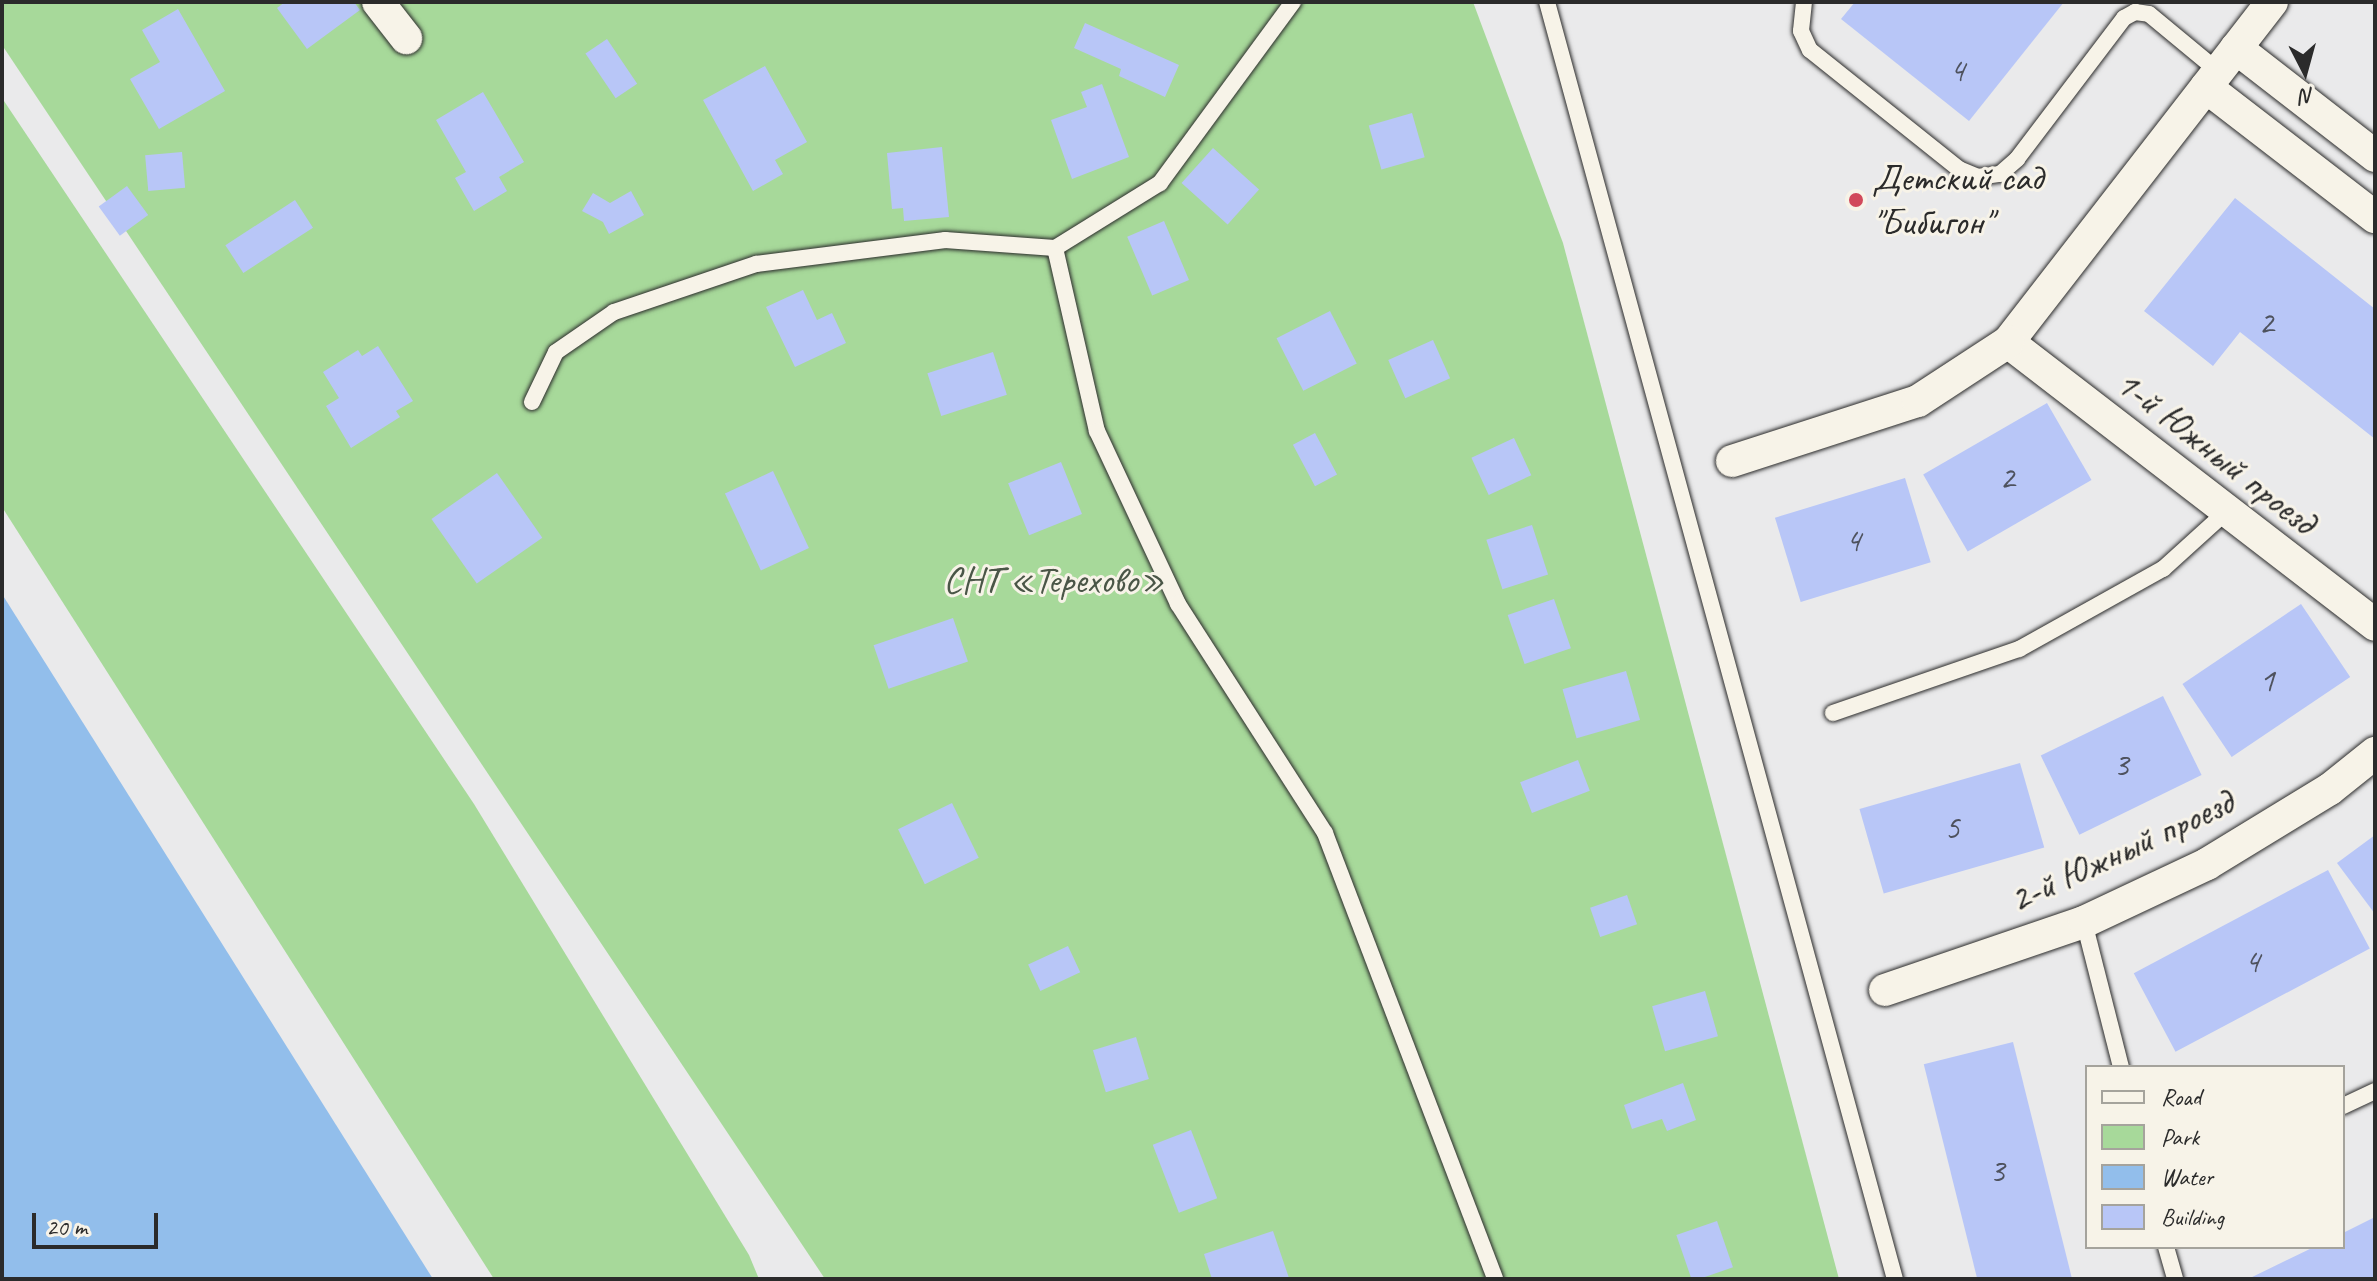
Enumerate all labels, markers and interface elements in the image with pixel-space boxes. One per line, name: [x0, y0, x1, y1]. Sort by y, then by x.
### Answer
north arrow: [2265, 32, 2345, 112]
house number: 4: [1949, 50, 1965, 90]
text: N: [2299, 81, 2316, 111]
place label: Детский сад "Бибигон": [1872, 155, 2042, 244]
marker: Детский сад "Бибигон": [1847, 191, 1865, 209]
house number: 2: [2258, 302, 2274, 342]
street label: 1-й Южный проезд: [2107, 360, 2325, 544]
house number: 2: [1999, 457, 2015, 497]
house number: 4: [1845, 520, 1861, 560]
park label: СНТ «Терехово»: [943, 557, 1165, 603]
house number: 1: [2259, 660, 2275, 700]
house number: 3: [2113, 745, 2129, 785]
street label: 2-й Южный проезд: [2002, 779, 2240, 923]
house number: 5: [1944, 808, 1960, 848]
house number: 4: [2244, 941, 2260, 981]
legend: [2085, 1065, 2345, 1249]
text: Road: [2161, 1082, 2201, 1112]
text: Park: [2161, 1122, 2199, 1152]
house number: 3: [1989, 1151, 2005, 1191]
text: Water: [2161, 1162, 2213, 1192]
scale bar: [36, 1197, 162, 1247]
text: Building: [2161, 1202, 2224, 1232]
text: 20 m: [46, 1212, 87, 1242]

